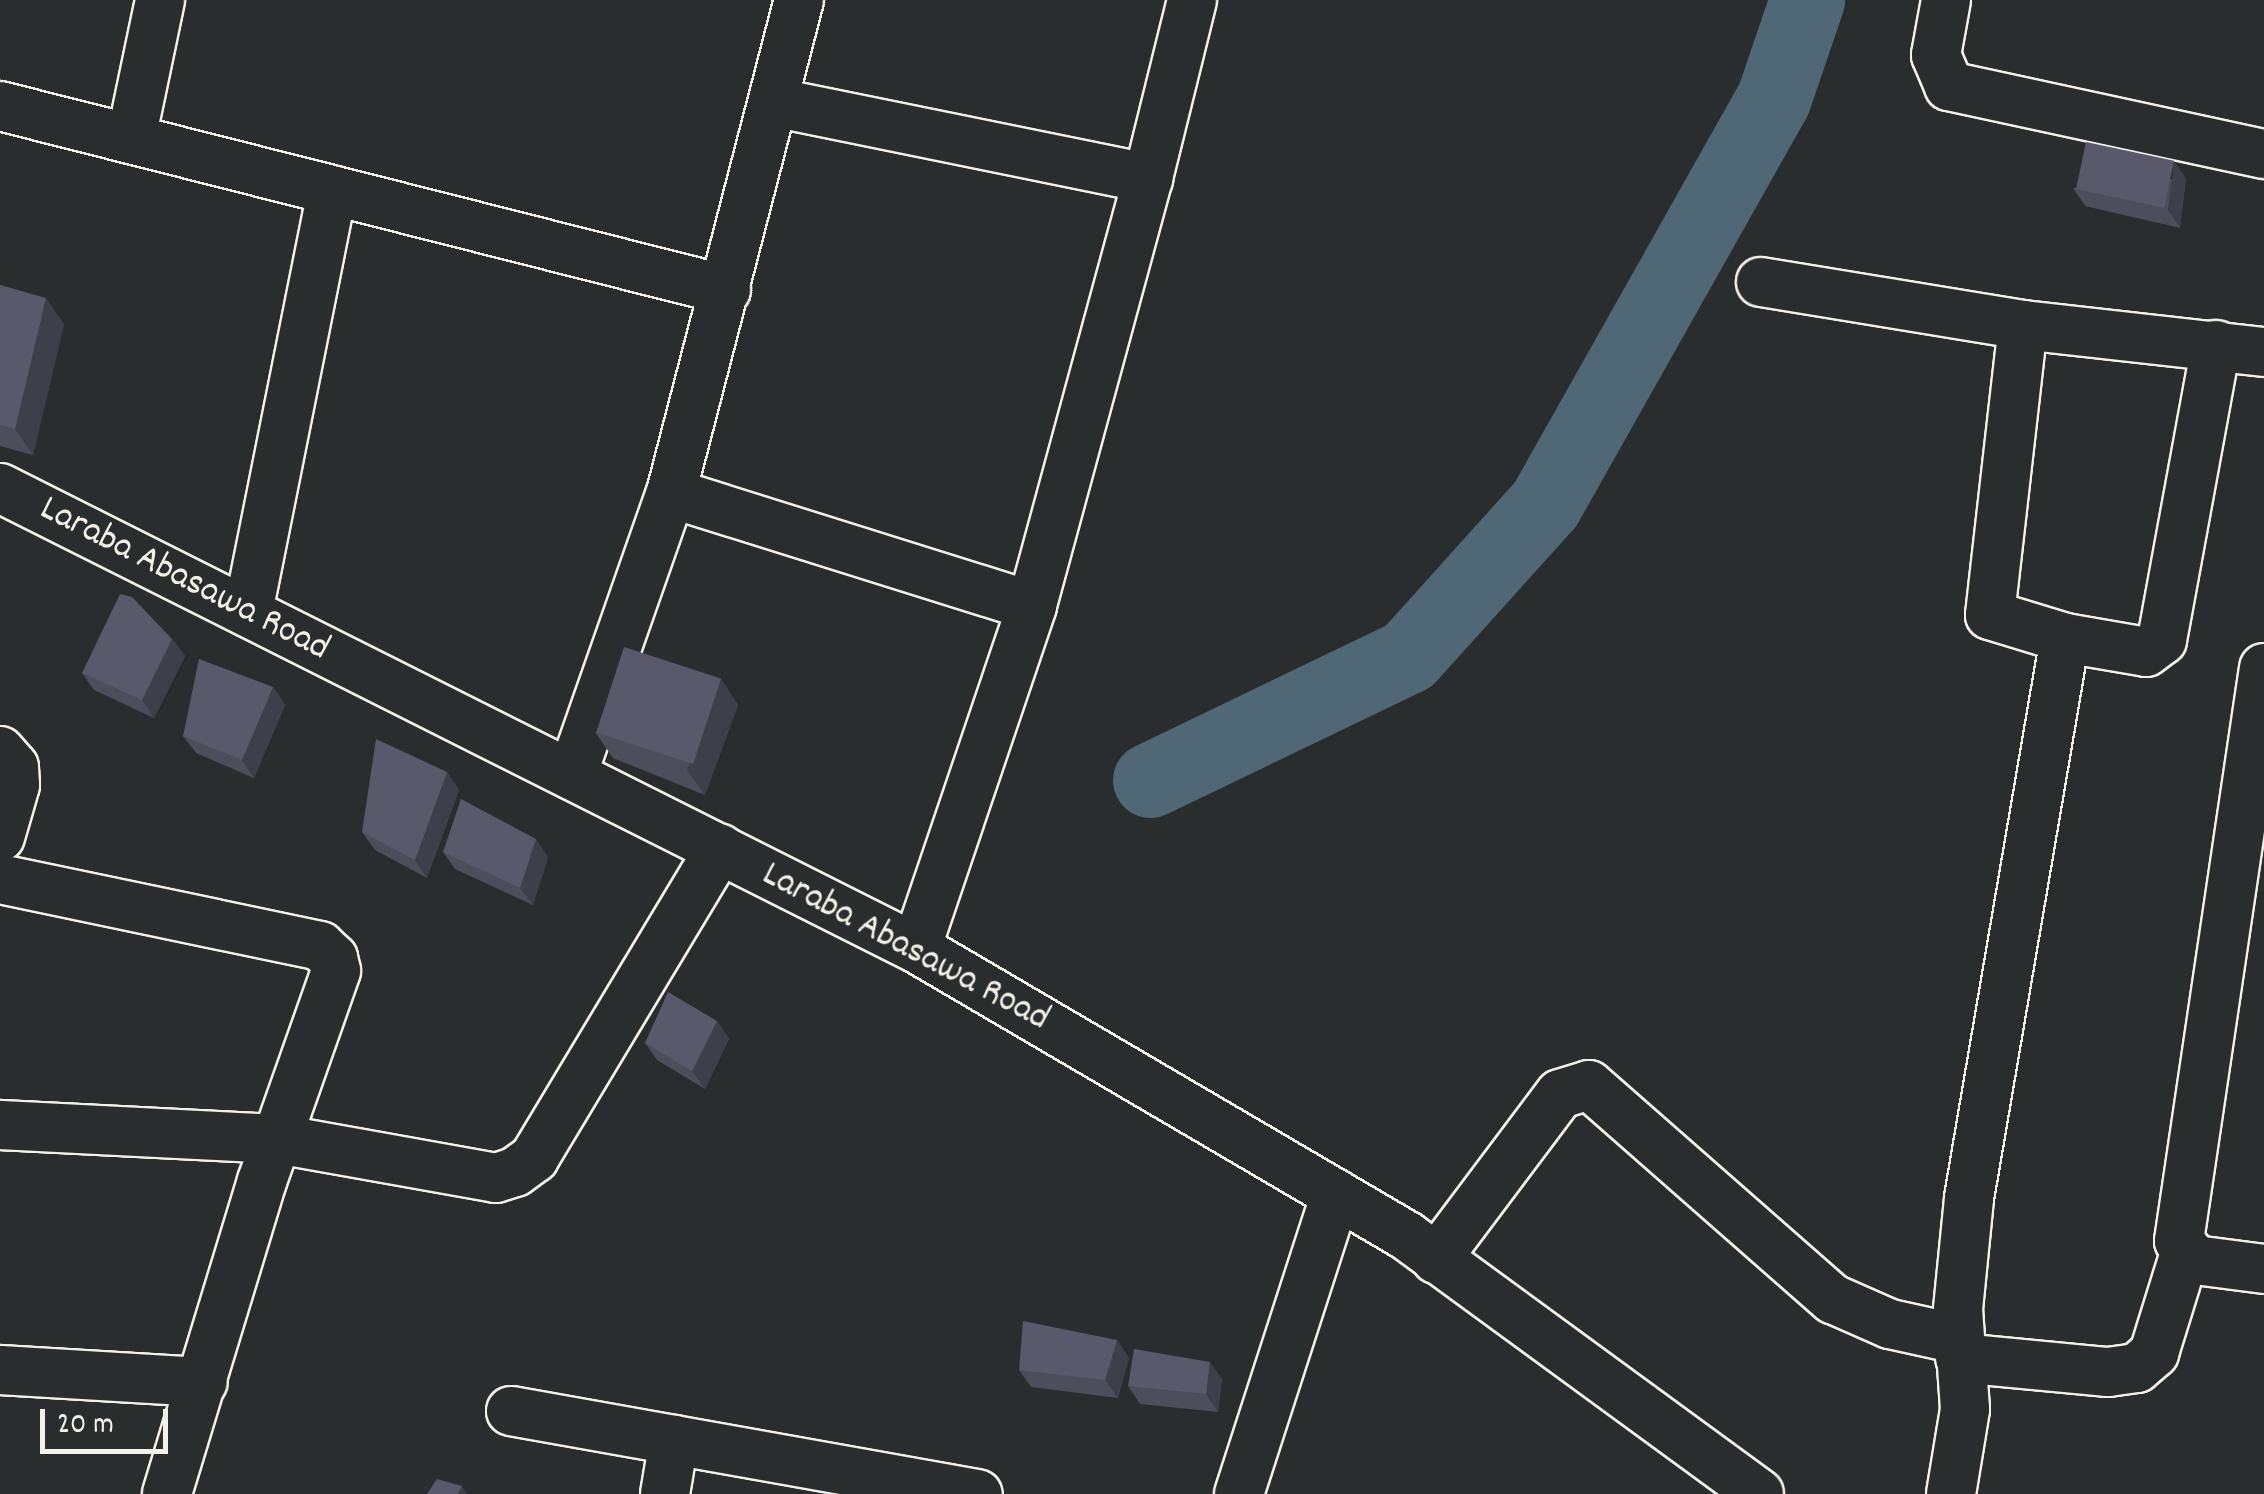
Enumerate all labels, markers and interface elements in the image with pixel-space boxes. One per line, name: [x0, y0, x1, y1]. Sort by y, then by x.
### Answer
street label: Laraba Abasawa Road: [31, 487, 337, 673]
street label: Laraba Abasawa Road: [753, 853, 1057, 1043]
scale bar: [45, 1389, 172, 1451]
text: 20 m: [57, 1405, 114, 1448]

